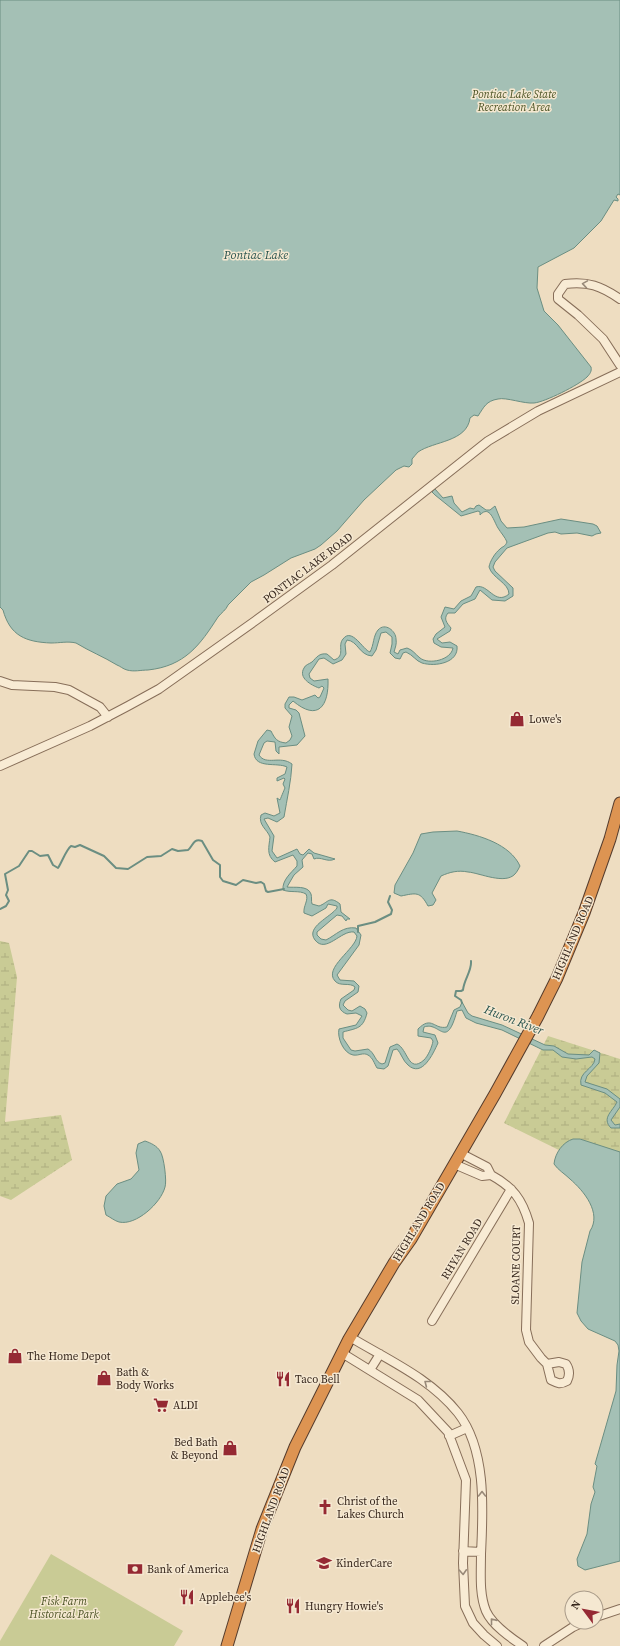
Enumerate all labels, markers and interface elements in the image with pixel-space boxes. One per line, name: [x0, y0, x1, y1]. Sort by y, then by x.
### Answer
park label: Pontiac Lake State Recreation Area: [471, 87, 557, 115]
water label: Pontiac Lake: [223, 247, 288, 263]
one-way arrow: [582, 280, 588, 288]
street label: PONTIAC LAKE ROAD: [260, 529, 356, 607]
shop icon: Lowe's: [508, 710, 526, 728]
place label: Lowe's: [529, 712, 562, 727]
street label: HIGHLAND ROAD: [549, 894, 598, 982]
water label: Huron River: [481, 1001, 547, 1039]
street label: HIGHLAND ROAD: [389, 1179, 449, 1264]
street label: RHYAN ROAD: [438, 1215, 486, 1282]
street label: SLOANE COURT: [508, 1225, 524, 1305]
shop icon: The Home Depot: [6, 1347, 24, 1365]
place label: The Home Depot: [27, 1349, 111, 1364]
place label: Bath & Body Works: [116, 1365, 174, 1393]
shop icon: Bath & Body Works: [95, 1369, 113, 1387]
restaurant icon: Taco Bell: [274, 1370, 292, 1388]
place label: Taco Bell: [295, 1372, 340, 1387]
one-way arrow: [424, 1380, 431, 1387]
supermarket icon: ALDI: [152, 1396, 170, 1414]
place label: ALDI: [173, 1398, 198, 1413]
place label: Bed Bath & Beyond: [171, 1435, 219, 1463]
shop icon: Bed Bath & Beyond: [221, 1439, 239, 1457]
street label: HIGHLAND ROAD: [249, 1465, 293, 1555]
one-way arrow: [478, 1491, 486, 1497]
place label: Christ of the Lakes Church: [337, 1494, 405, 1522]
church icon: Christ of the Lakes Church: [316, 1498, 334, 1516]
school or university icon: KinderCare: [315, 1554, 333, 1572]
place label: KinderCare: [336, 1556, 393, 1571]
bank icon: Bank of America: [126, 1560, 144, 1578]
place label: Bank of America: [147, 1562, 229, 1577]
one-way arrow: [459, 1569, 468, 1575]
restaurant icon: Applebee's: [178, 1588, 196, 1606]
place label: Applebee's: [199, 1590, 251, 1605]
north arrow: [564, 1590, 604, 1630]
park label: Fisk Farm Historical Park: [28, 1594, 99, 1622]
restaurant icon: Hungry Howie's: [284, 1597, 302, 1615]
text: N: [567, 1598, 584, 1612]
place label: Hungry Howie's: [305, 1599, 383, 1614]
one-way arrow: [491, 1619, 498, 1626]

